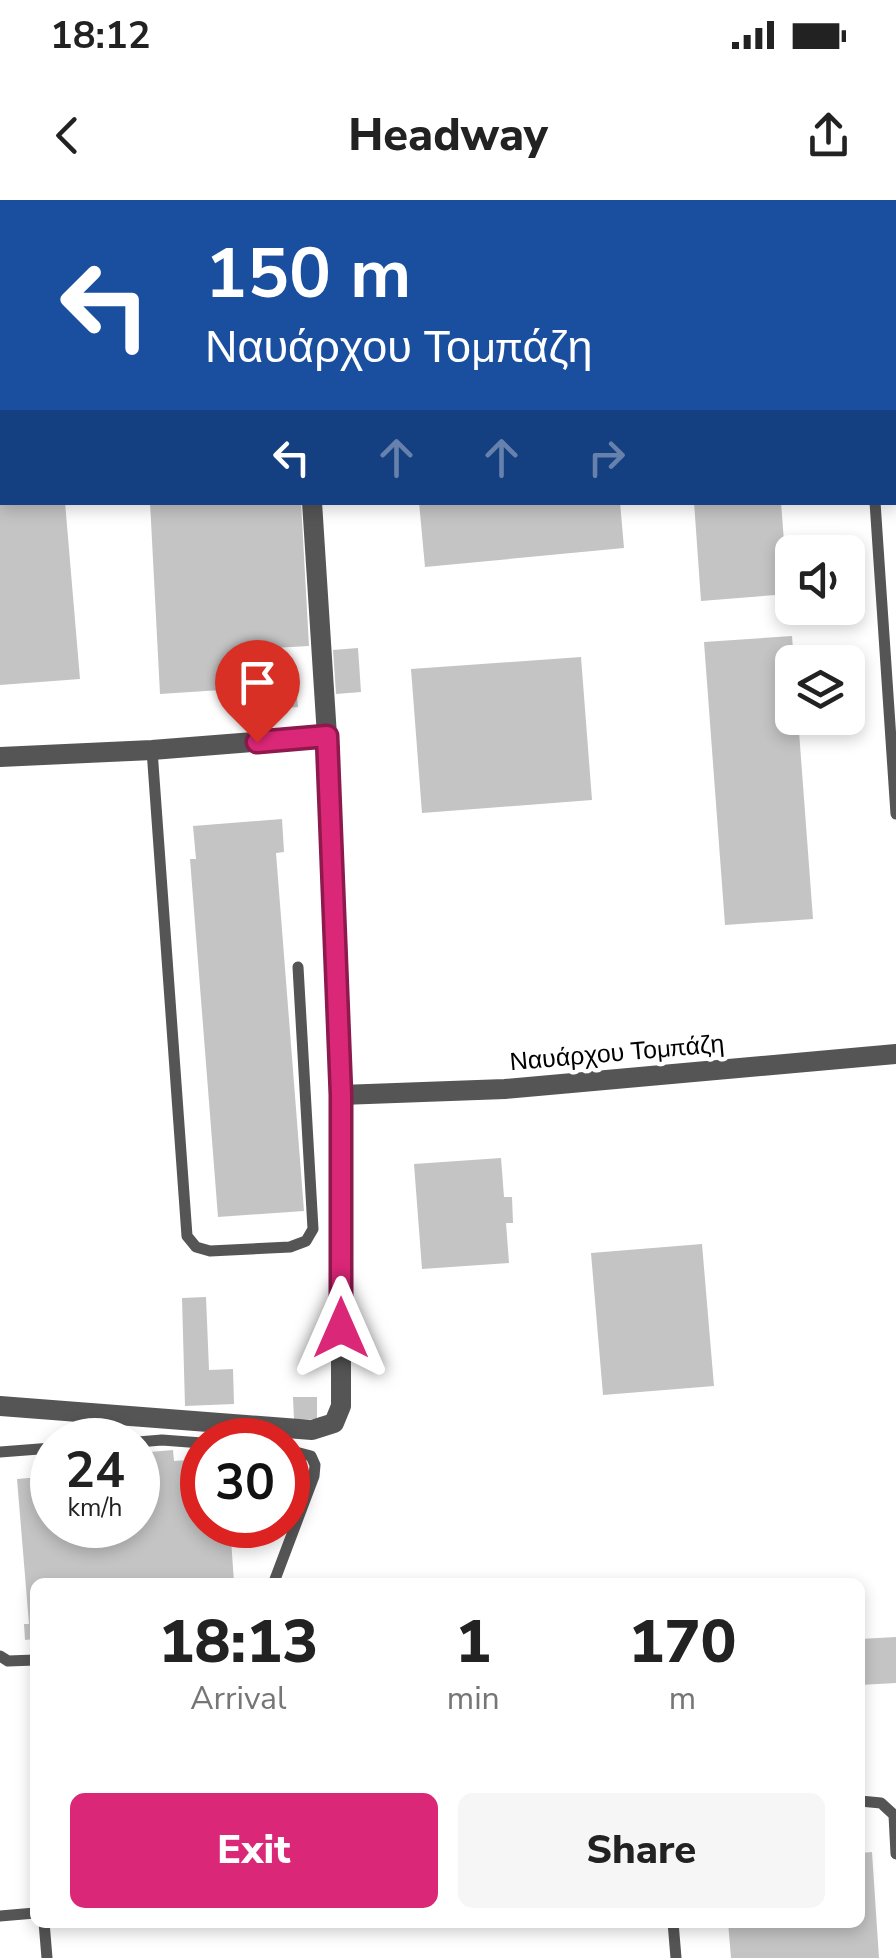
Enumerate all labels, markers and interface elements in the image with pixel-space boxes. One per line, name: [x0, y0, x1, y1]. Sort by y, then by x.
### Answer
text: 18:12: [50, 10, 151, 61]
text: Headway: [348, 105, 548, 166]
icon: back: [40, 108, 95, 163]
icon: share: [801, 108, 856, 163]
text: 150 m: [205, 226, 411, 322]
icon: left: [40, 240, 170, 370]
text: Ναυάρχου Τομπάζη: [205, 317, 593, 378]
icon: left: [264, 430, 319, 485]
icon: ahead: [369, 430, 424, 485]
icon: ahead: [474, 430, 529, 485]
icon: right: [579, 430, 634, 485]
map controls: [775, 535, 865, 735]
button: sound: [775, 535, 865, 625]
pin: [215, 640, 300, 743]
button: layers: [775, 645, 865, 735]
icon: arrive: [230, 655, 285, 710]
street label: Ναυάρχου Τομπάζη: [508, 1027, 726, 1079]
position arrow: [289, 1276, 393, 1380]
speed limit sign: 30: [180, 1418, 310, 1548]
text: 24: [65, 1436, 125, 1505]
text: km/h: [67, 1491, 123, 1525]
text: 18:13: [159, 1601, 318, 1683]
text: 1: [455, 1601, 491, 1683]
text: 170: [628, 1601, 736, 1683]
text: Arrival: [190, 1677, 287, 1720]
text: min: [447, 1677, 500, 1720]
text: m: [669, 1677, 696, 1720]
button: Exit: [70, 1793, 438, 1908]
button: Share: [458, 1793, 825, 1908]

